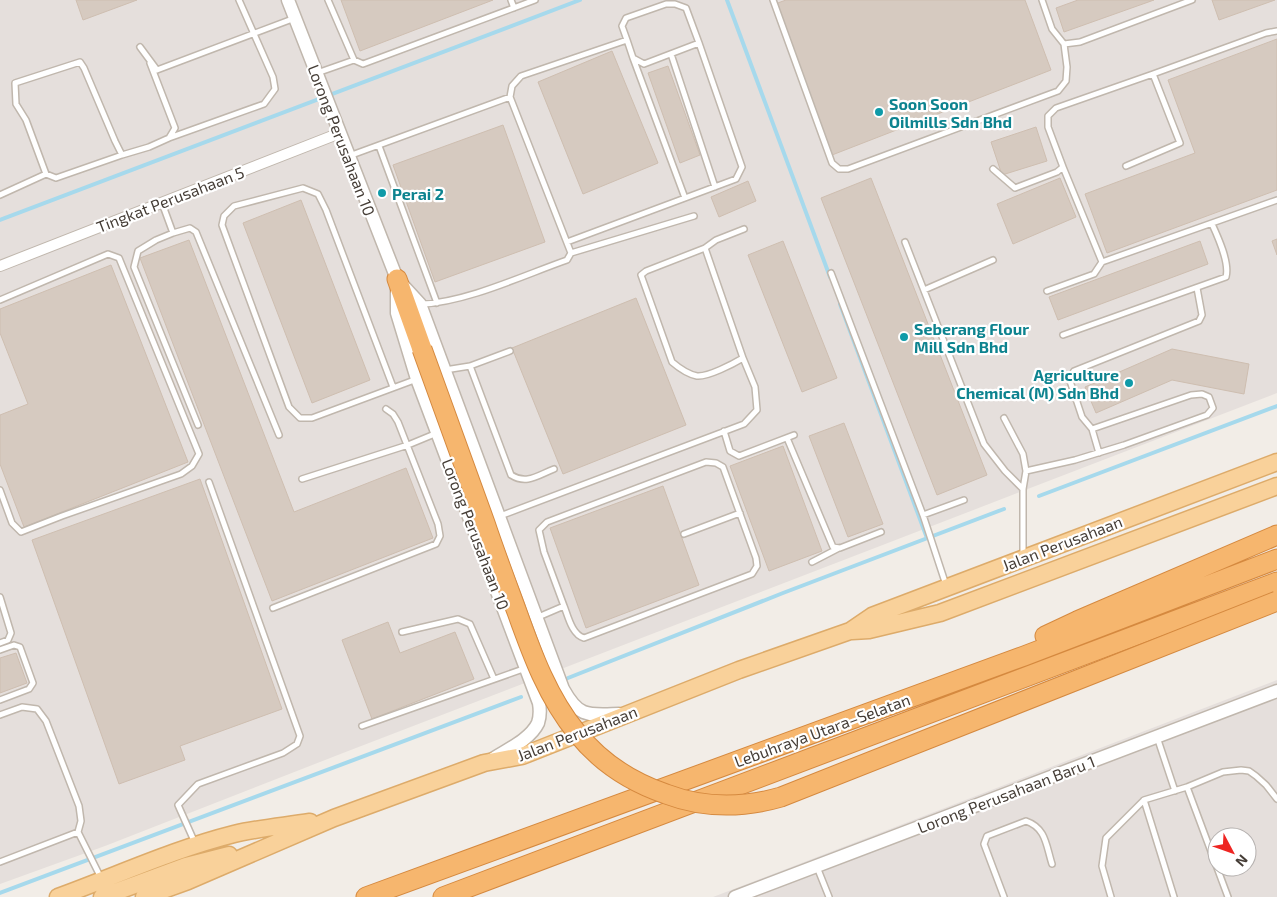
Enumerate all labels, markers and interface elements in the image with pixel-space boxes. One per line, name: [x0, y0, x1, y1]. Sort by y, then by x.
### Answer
street label: Lorong Perusahaan 10: [304, 62, 380, 218]
place label: Soon Soon Oilmills Sdn Bhd: [889, 94, 1012, 131]
marker: Soon Soon Oilmills Sdn Bhd: [873, 106, 885, 118]
street label: Tingkat Perusahaan 5: [93, 162, 247, 236]
place label: Perai 2: [392, 184, 444, 203]
marker: Perai 2: [376, 187, 388, 199]
place label: Seberang Flour Mill Sdn Bhd: [914, 319, 1029, 356]
marker: Seberang Flour Mill Sdn Bhd: [898, 331, 910, 343]
place label: Agriculture Chemical (M) Sdn Bhd: [956, 365, 1119, 402]
marker: Agriculture Chemical (M) Sdn Bhd: [1123, 377, 1135, 389]
street label: Lorong Perusahaan 10: [438, 456, 514, 612]
street label: Jalan Perusahaan: [999, 511, 1125, 575]
street label: Lebuhraya Utara–Selatan: [732, 689, 912, 771]
street label: Jalan Perusahaan: [514, 701, 640, 765]
street label: Lorong Perusahaan Baru 1: [915, 751, 1097, 837]
north arrow: [1207, 827, 1257, 877]
text: N: [1232, 851, 1252, 870]

